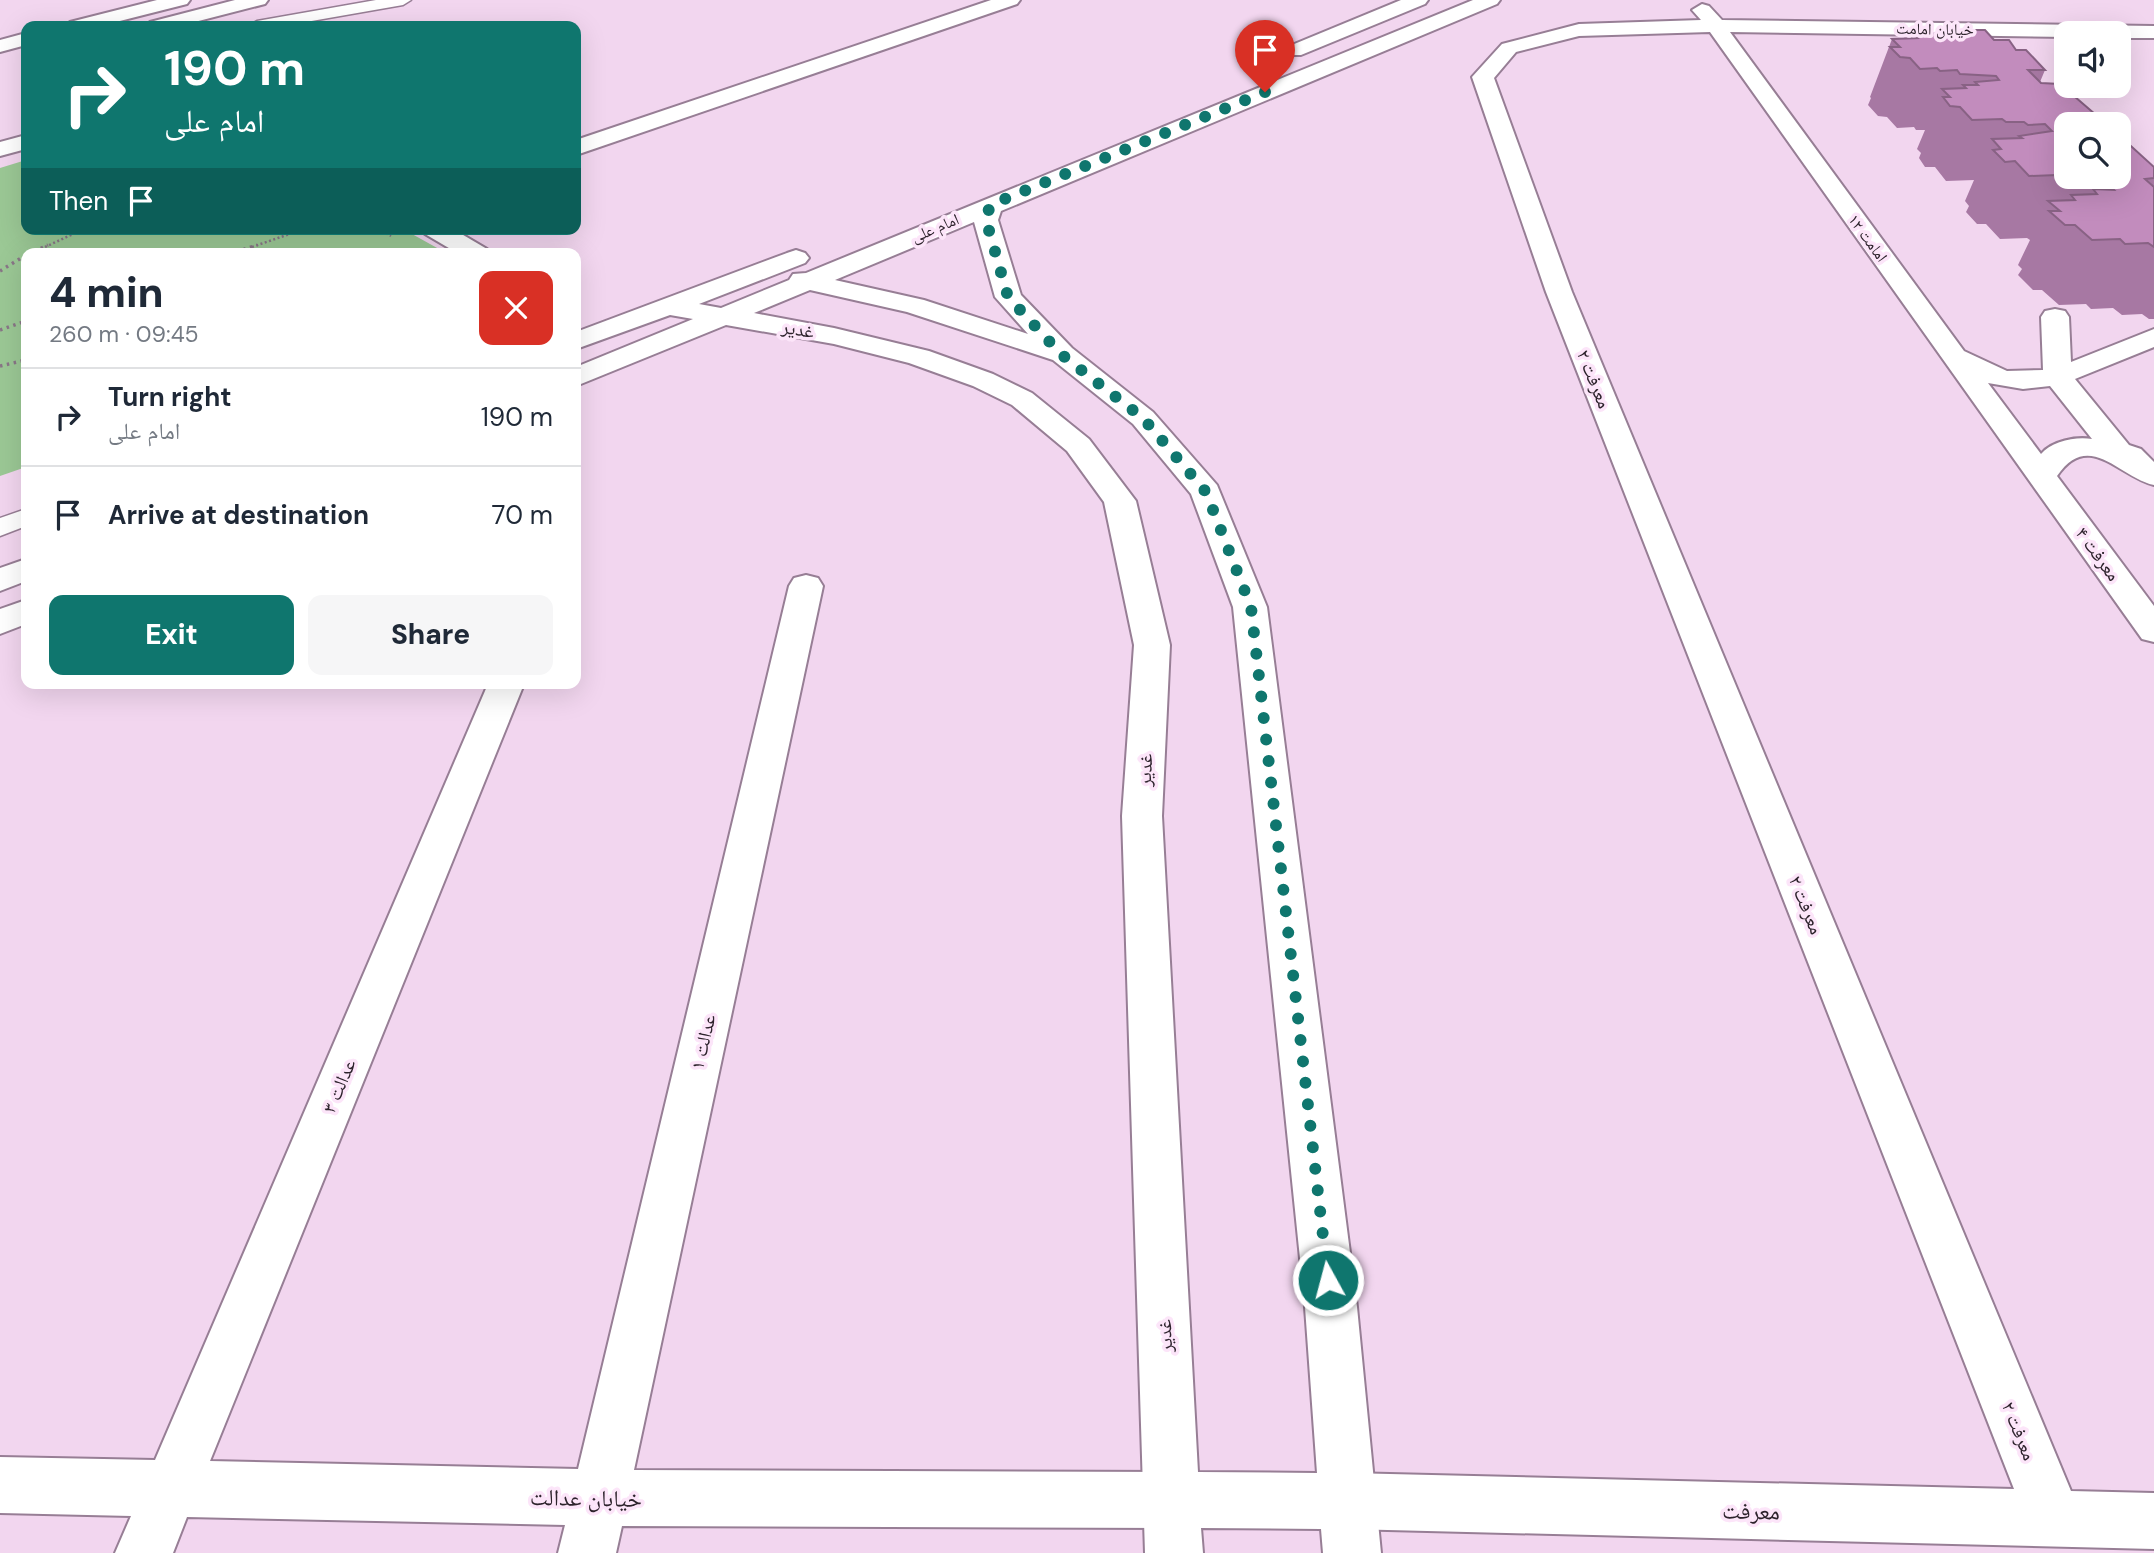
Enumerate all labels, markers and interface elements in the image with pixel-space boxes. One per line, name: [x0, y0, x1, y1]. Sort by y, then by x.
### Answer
street label: خیابان امامت: [1896, 18, 1974, 40]
pin: [1235, 20, 1295, 92]
map controls: [2054, 21, 2131, 189]
button: sound: [2054, 21, 2131, 98]
icon: arrive: [1246, 31, 1284, 69]
text: 190 m: [164, 36, 305, 100]
icon: right: [49, 49, 140, 140]
text: امام علی: [164, 100, 264, 142]
button: search: [2054, 112, 2131, 189]
icon: arrive: [122, 182, 160, 220]
text: Then: [49, 184, 108, 218]
street label: امام علی: [908, 209, 962, 247]
street label: امامت ۱۲: [1844, 210, 1892, 266]
text: 4 min: [49, 265, 164, 320]
button: close: [479, 271, 553, 345]
street label: غدیر: [779, 314, 817, 344]
text: 260 m · 09:45: [49, 319, 199, 349]
street label: معرفت ۲: [1571, 346, 1617, 412]
text: Turn right: [108, 380, 232, 414]
icon: right: [49, 398, 87, 436]
text: 190 m: [481, 400, 553, 434]
text: امام علی: [108, 416, 180, 446]
icon: arrive: [49, 496, 87, 534]
text: Arrive at destination: [108, 498, 369, 532]
text: 70 m: [492, 498, 553, 532]
street label: معرفت ۴: [2070, 522, 2126, 586]
button: Exit: [49, 595, 294, 675]
button: Share: [308, 595, 553, 675]
street label: غدیر: [1132, 753, 1158, 788]
street label: معرفت ۲: [1783, 872, 1829, 938]
street label: عدالت ۱: [684, 1011, 722, 1072]
street label: عدالت ۳: [317, 1055, 362, 1117]
position arrow: [1291, 1243, 1365, 1317]
street label: غدیر: [1152, 1319, 1178, 1354]
street label: معرفت ۲: [1996, 1398, 2042, 1464]
street label: خیابان عدالت: [530, 1482, 642, 1514]
street label: معرفت: [1722, 1495, 1780, 1527]

